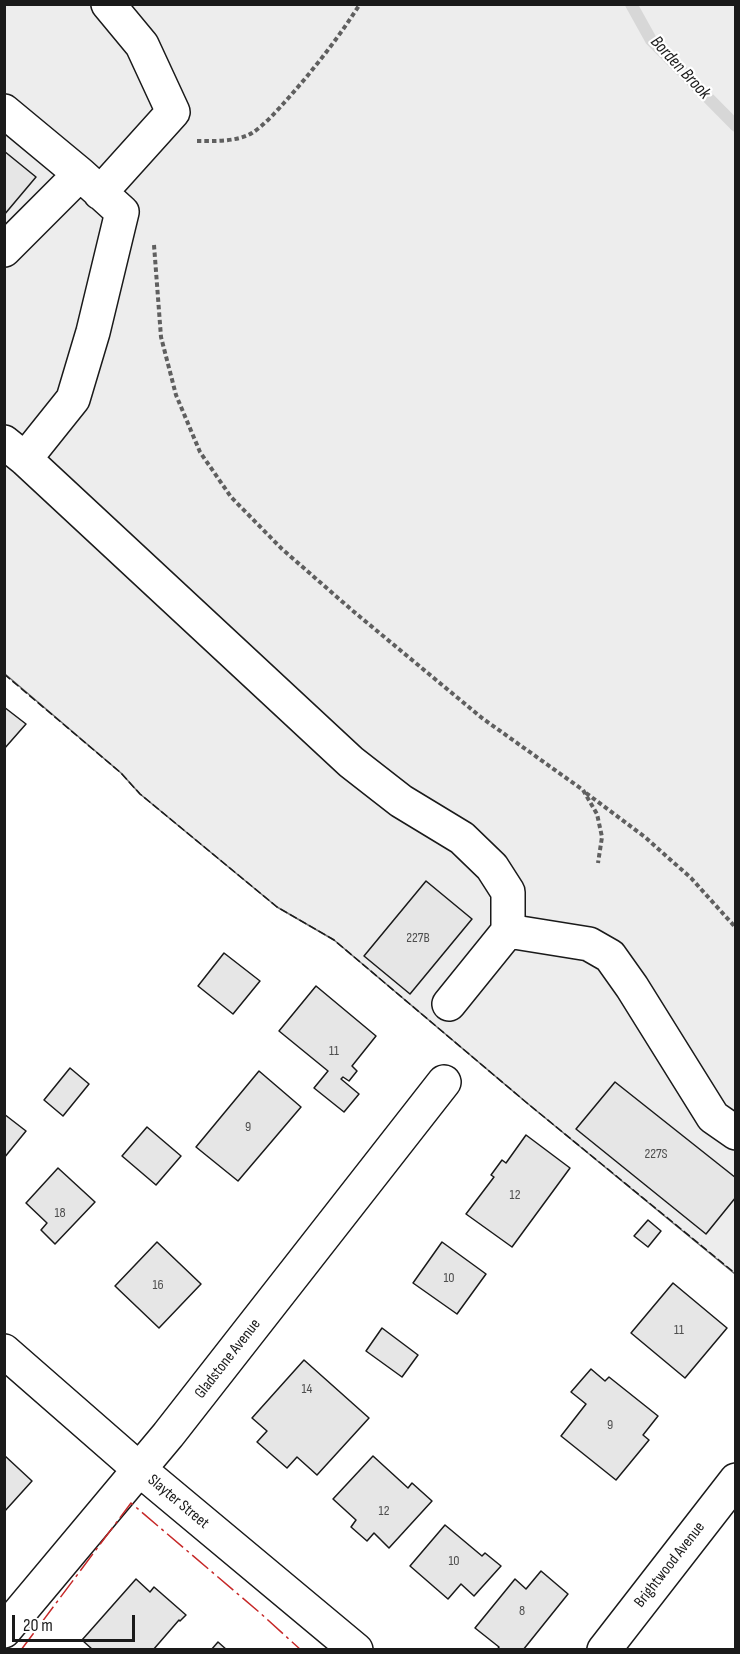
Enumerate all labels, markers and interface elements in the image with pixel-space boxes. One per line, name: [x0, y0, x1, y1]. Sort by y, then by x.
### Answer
water label: Borden Brook: [645, 32, 715, 104]
house number: 227B: [406, 930, 430, 946]
house number: 11: [329, 1043, 339, 1059]
house number: 9: [245, 1119, 251, 1135]
house number: 227S: [644, 1146, 668, 1162]
house number: 12: [510, 1187, 520, 1203]
house number: 18: [54, 1205, 66, 1221]
house number: 10: [443, 1270, 455, 1286]
house number: 16: [152, 1277, 164, 1293]
street label: Gladstone Avenue: [191, 1315, 265, 1403]
house number: 11: [674, 1322, 684, 1338]
house number: 14: [302, 1381, 312, 1397]
house number: 9: [607, 1417, 613, 1433]
street label: Slayter Street: [143, 1471, 213, 1533]
house number: 12: [379, 1503, 389, 1519]
street label: Brightwood Avenue: [631, 1518, 709, 1612]
house number: 10: [448, 1553, 460, 1569]
scale bar: [15, 1603, 138, 1641]
house number: 8: [519, 1603, 525, 1619]
text: 20 m: [23, 1615, 53, 1636]

